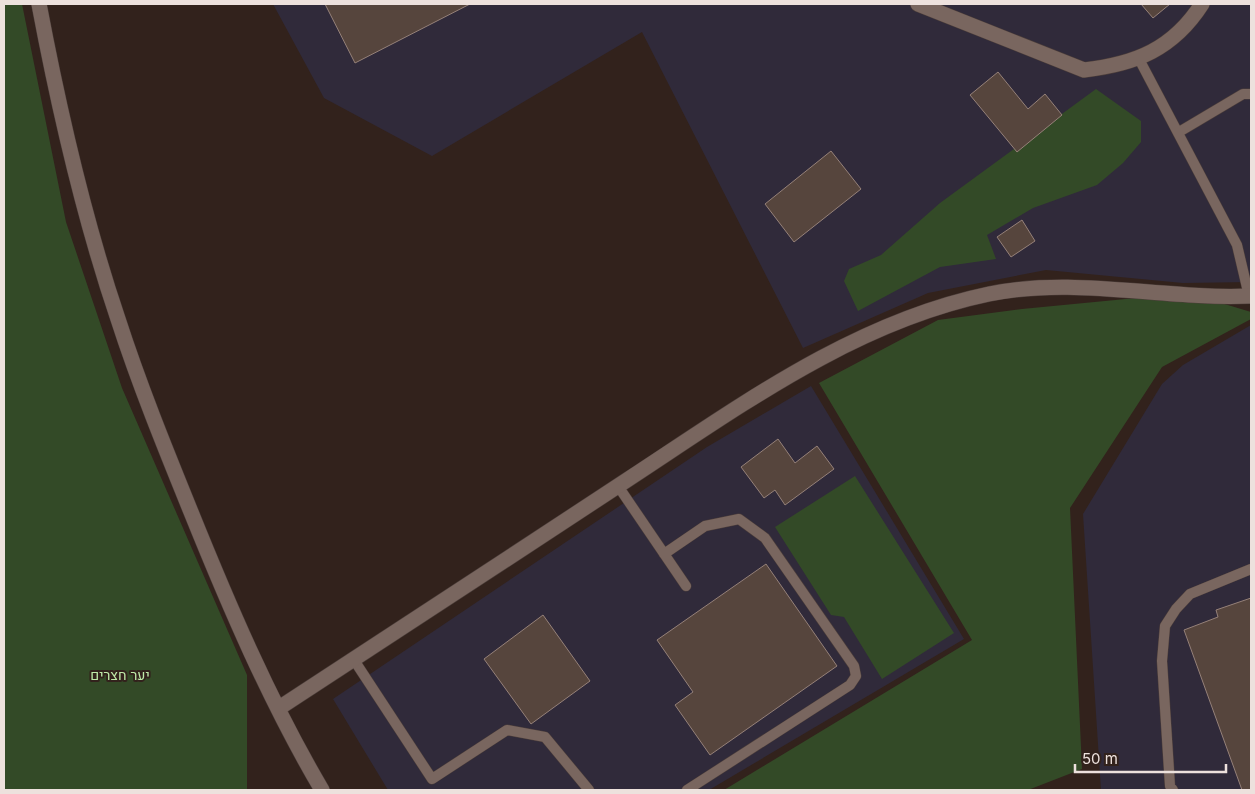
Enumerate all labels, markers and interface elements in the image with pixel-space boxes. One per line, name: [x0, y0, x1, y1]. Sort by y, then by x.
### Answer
park label: יער חצרים: [90, 666, 150, 683]
scale bar: [1075, 742, 1226, 774]
text: 50 m: [1082, 749, 1118, 768]

